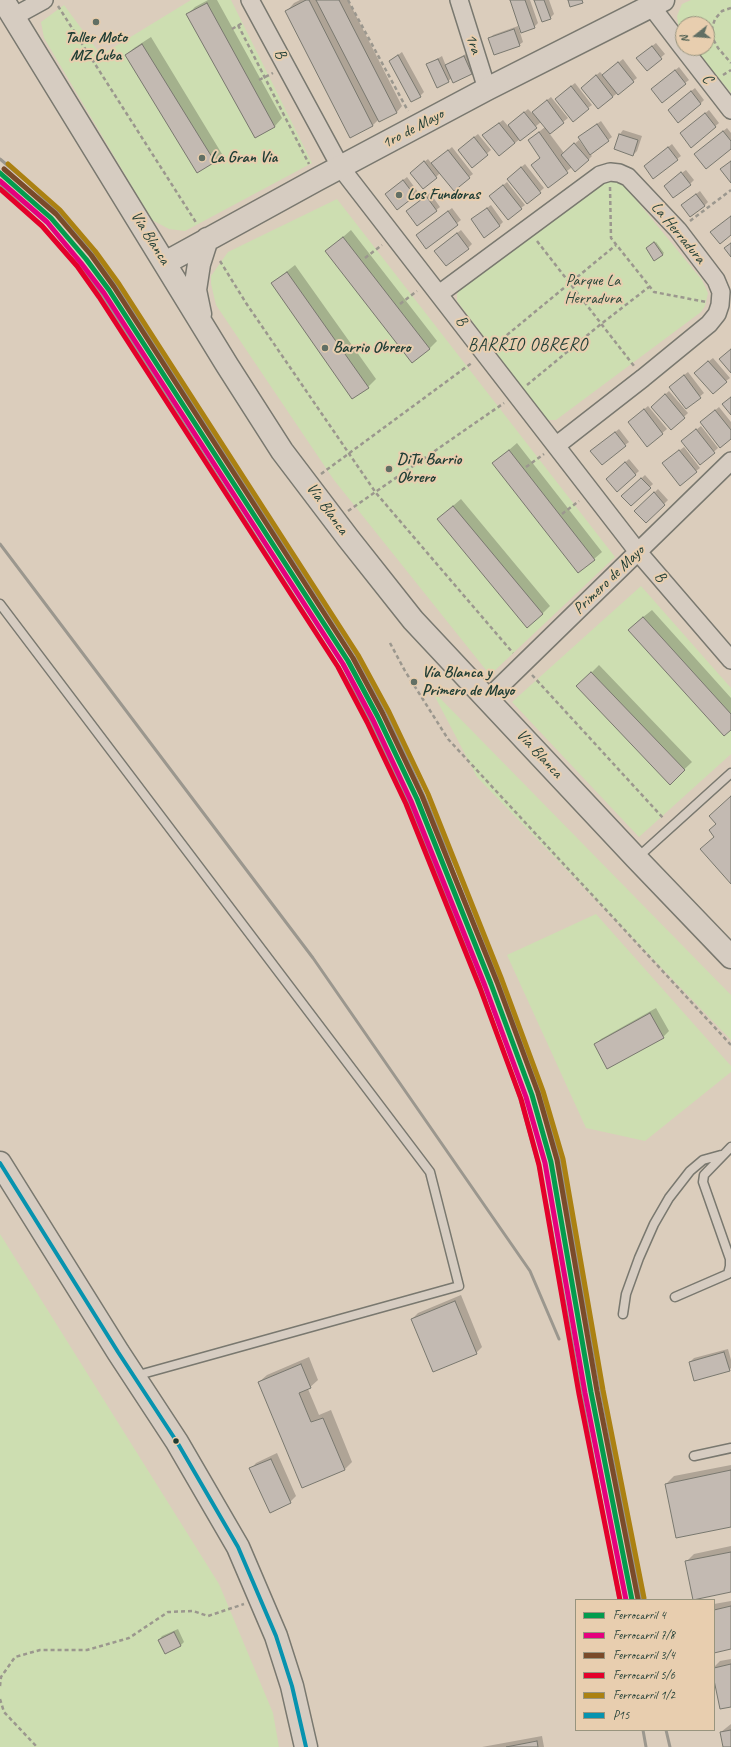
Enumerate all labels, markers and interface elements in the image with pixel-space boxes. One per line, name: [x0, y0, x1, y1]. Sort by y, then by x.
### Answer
north arrow: [675, 16, 715, 56]
marker: Taller Moto MZ Cuba: [91, 17, 101, 27]
place label: Taller Moto MZ Cuba: [65, 28, 127, 66]
street label: 1ra: [461, 32, 485, 56]
text: N: [677, 34, 692, 45]
street label: B: [270, 46, 290, 62]
street label: C: [697, 70, 717, 88]
street label: 1ro de Mayo: [379, 105, 447, 153]
place label: La Gran Via: [210, 148, 277, 168]
marker: La Gran Via: [197, 153, 207, 163]
place label: Los Fundoras: [407, 185, 480, 205]
marker: Los Fundoras: [394, 190, 404, 200]
street label: La Herradura: [647, 198, 709, 268]
street label: Vía Blanca: [126, 208, 174, 268]
park label: Parque La Herradura: [564, 271, 622, 309]
street label: B: [451, 312, 471, 330]
district label: BARRIO OBRERO: [469, 336, 587, 356]
place label: Barrio Obrero: [333, 338, 411, 358]
marker: Barrio Obrero: [320, 343, 330, 353]
place label: DiTu Barrio Obrero: [397, 450, 461, 488]
marker: DiTu Barrio Obrero: [384, 464, 394, 474]
street label: Vía Blanca: [302, 479, 352, 539]
street label: Primero de Mayo: [570, 541, 648, 619]
street label: B: [650, 568, 670, 586]
place label: Vía Blanca y Primero de Mayo: [422, 663, 514, 701]
marker: Vía Blanca y Primero de Mayo: [409, 677, 419, 687]
street label: Vía Blanca: [512, 726, 566, 782]
unlabelled marker: [171, 1436, 181, 1446]
legend: [575, 1599, 715, 1731]
text: Ferrocarril 4: [613, 1607, 666, 1623]
text: Ferrocarril 7/8: [613, 1627, 675, 1643]
text: Ferrocarril 3/4: [613, 1647, 675, 1663]
text: Ferrocarril 5/6: [613, 1667, 675, 1683]
text: Ferrocarril 1/2: [613, 1687, 675, 1703]
text: P15: [613, 1707, 629, 1723]

